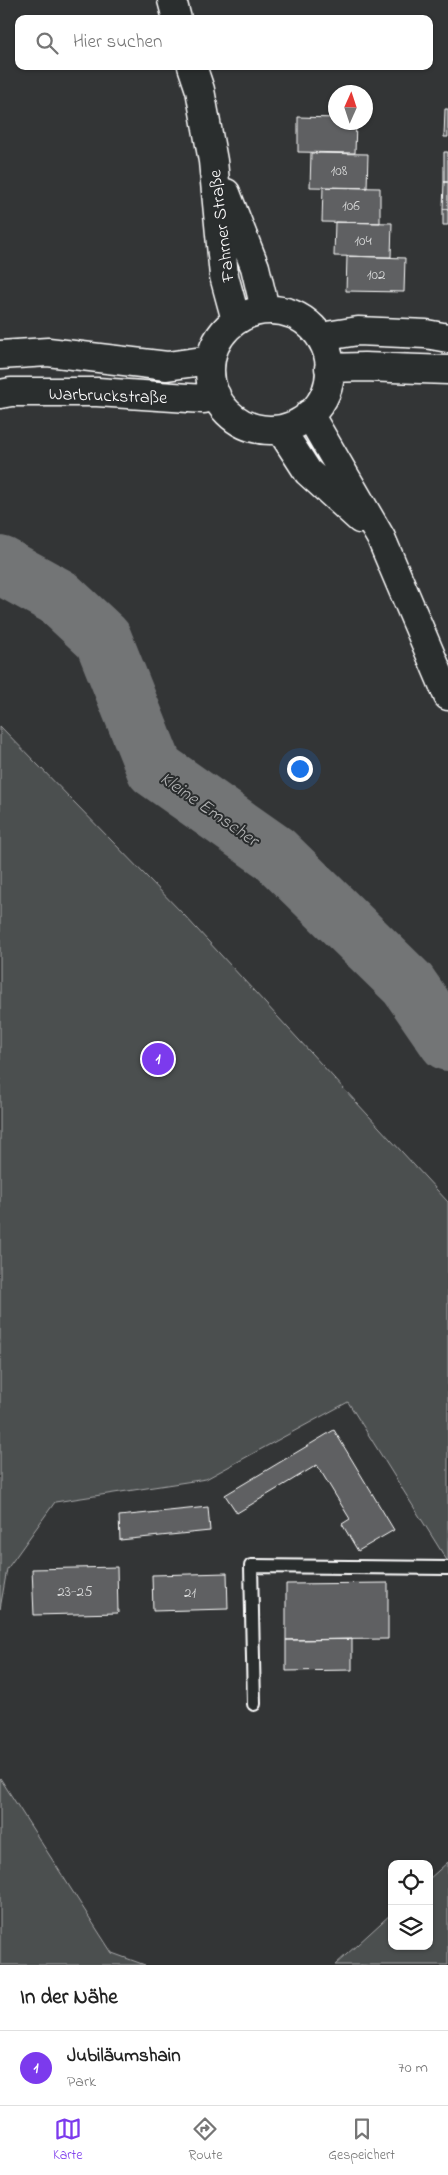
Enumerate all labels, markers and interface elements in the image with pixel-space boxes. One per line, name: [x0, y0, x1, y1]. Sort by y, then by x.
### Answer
search box: [15, 15, 433, 70]
icon: search: [33, 29, 61, 57]
text: Hier suchen: [73, 29, 162, 56]
north arrow: [328, 85, 373, 130]
house number: 108: [331, 160, 348, 182]
street label: Fahrner Straße: [203, 167, 243, 284]
house number: 106: [342, 195, 360, 217]
house number: 104: [354, 230, 372, 252]
house number: 102: [367, 264, 386, 286]
street label: Warbruckstraße: [48, 382, 168, 412]
your location: [287, 756, 313, 782]
water label: Kleine Emscher: [154, 766, 265, 855]
pin: 1: [142, 1040, 174, 1078]
house number: 23-25: [57, 1581, 93, 1603]
house number: 21: [184, 1582, 196, 1604]
map controls: [388, 1860, 433, 1950]
button: locate: [388, 1860, 433, 1905]
button: layers: [388, 1905, 433, 1950]
text: In der Nähe: [20, 1983, 118, 2013]
text: Jubiläumshain: [67, 2043, 181, 2070]
text: 1: [33, 2056, 39, 2080]
text: 70 m: [398, 2056, 428, 2080]
text: Park: [67, 2070, 96, 2094]
tab: Karte: [53, 2115, 83, 2166]
tab: Route: [188, 2115, 222, 2166]
tab: Gespeichert: [328, 2115, 395, 2166]

